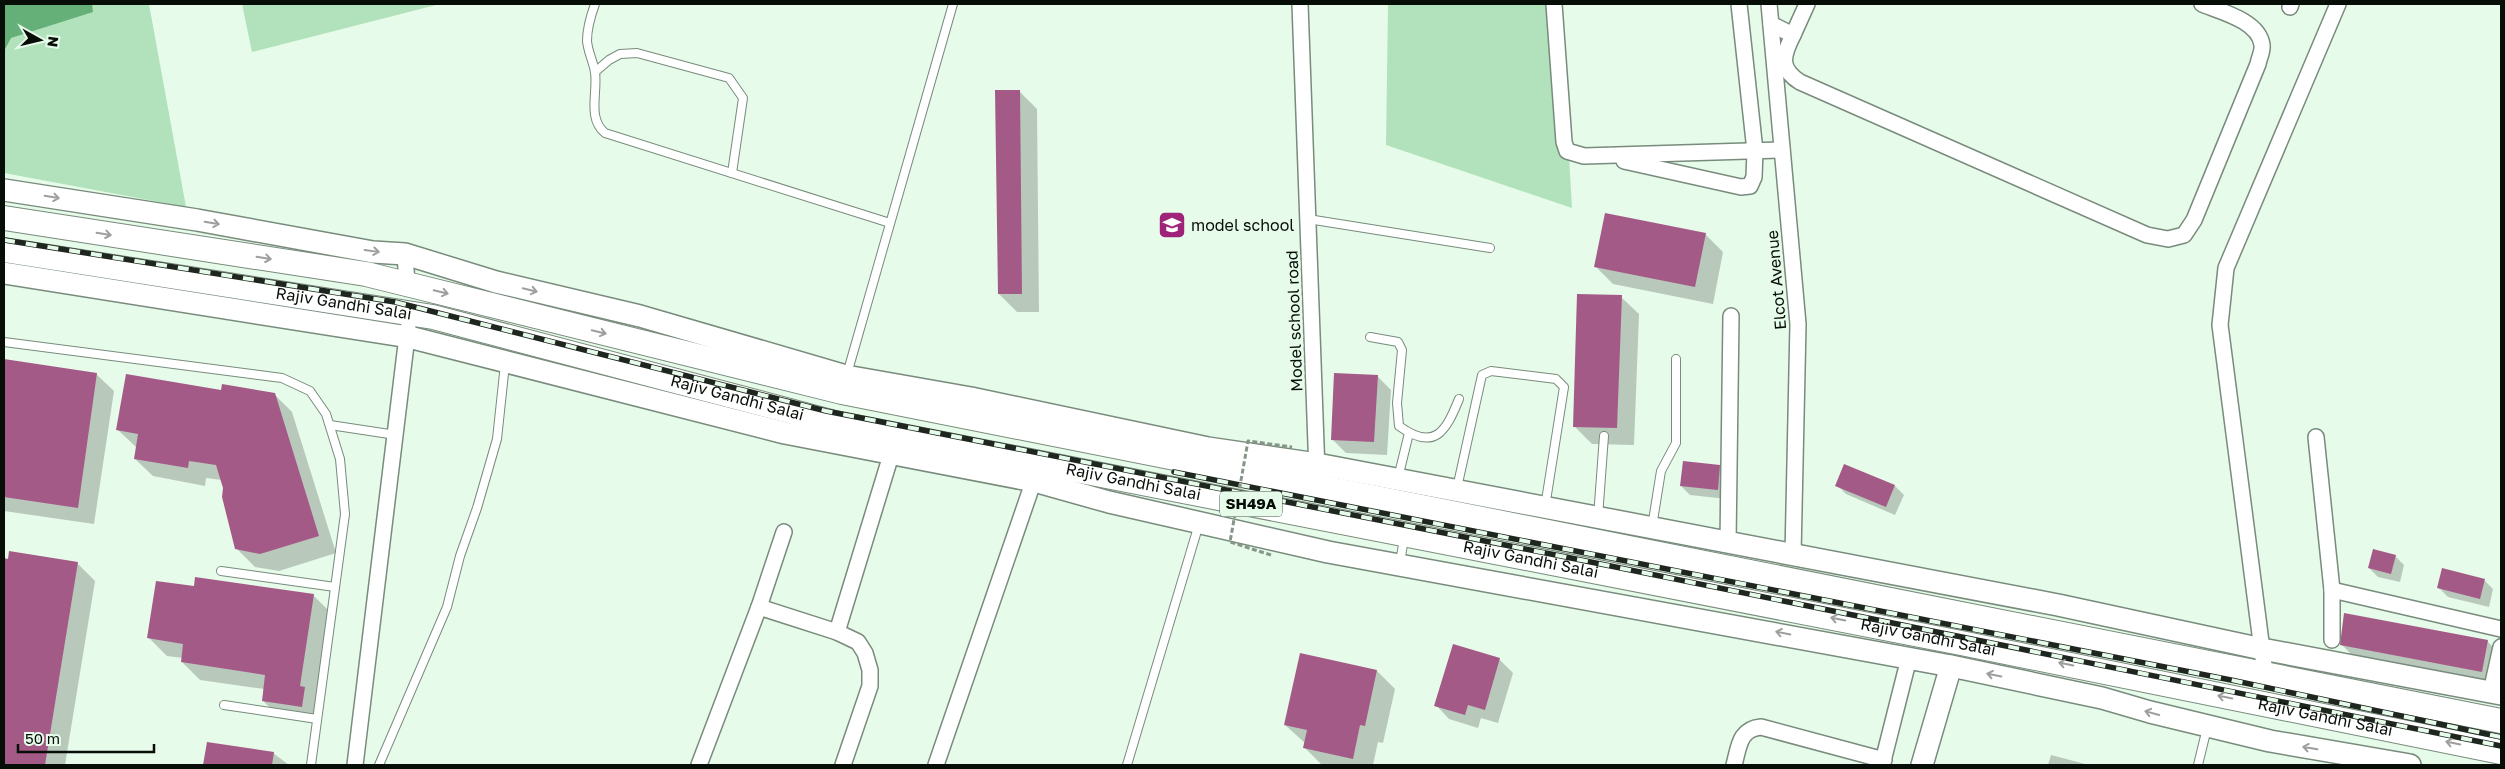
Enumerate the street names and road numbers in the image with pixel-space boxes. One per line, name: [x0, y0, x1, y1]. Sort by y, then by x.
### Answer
street label: Elcot Avenue: [1762, 229, 1790, 331]
street label: Model school road: [1282, 250, 1306, 392]
street label: Rajiv Gandhi Salai: [275, 283, 413, 324]
street label: Rajiv Gandhi Salai: [668, 370, 806, 424]
street label: Rajiv Gandhi Salai: [1064, 458, 1203, 504]
road number: SH49A: [1220, 492, 1282, 516]
street label: Rajiv Gandhi Salai: [1462, 536, 1600, 582]
street label: Rajiv Gandhi Salai: [1859, 614, 1998, 660]
street label: Rajiv Gandhi Salai: [2256, 693, 2395, 740]

